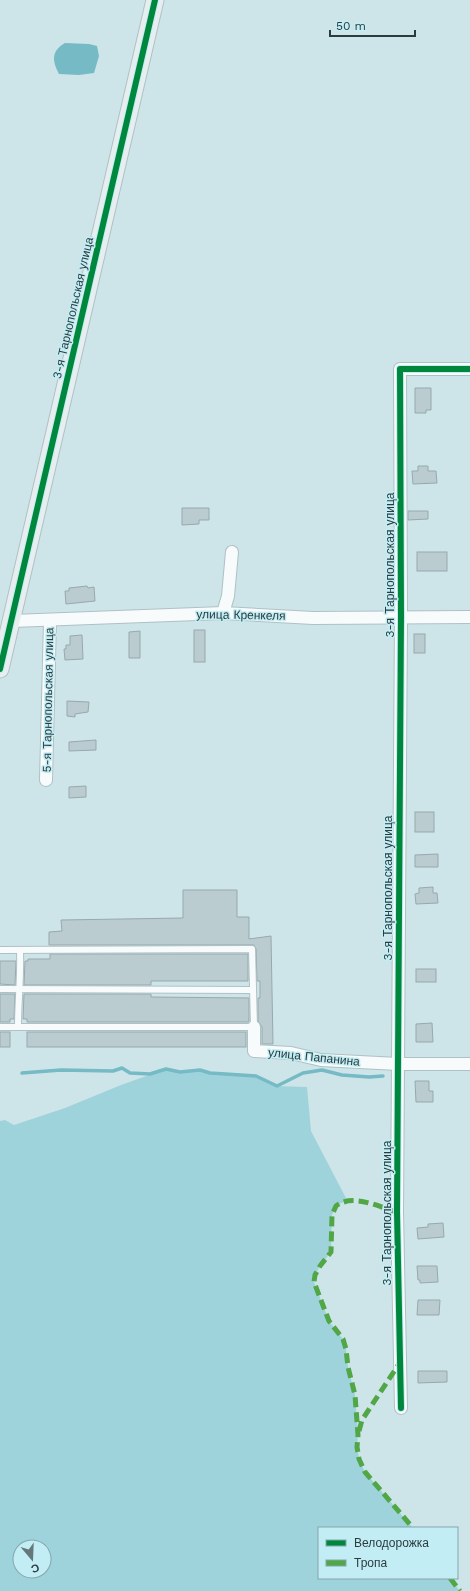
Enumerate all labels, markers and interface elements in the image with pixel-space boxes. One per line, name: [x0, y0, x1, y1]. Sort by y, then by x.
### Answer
scale bar: [330, 12, 415, 38]
text: 50 m: [336, 19, 366, 33]
street label: 3-я Тарнопольская улица: [50, 235, 96, 380]
street label: 3-я Тарнопольская улица: [383, 492, 397, 638]
street label: улица Кренкеля: [196, 607, 286, 623]
street label: 5-я Тарнопольская улица: [40, 627, 56, 773]
street label: 3-я Тарнопольская улица: [381, 815, 395, 961]
street label: улица Папанина: [267, 1045, 361, 1069]
street label: 3-я Тарнопольская улица: [380, 1140, 394, 1286]
legend: [318, 1527, 458, 1579]
text: Велодорожка: [354, 1536, 429, 1550]
north arrow: [12, 1539, 52, 1579]
text: Тропа: [354, 1556, 388, 1570]
text: С: [29, 1561, 41, 1575]

